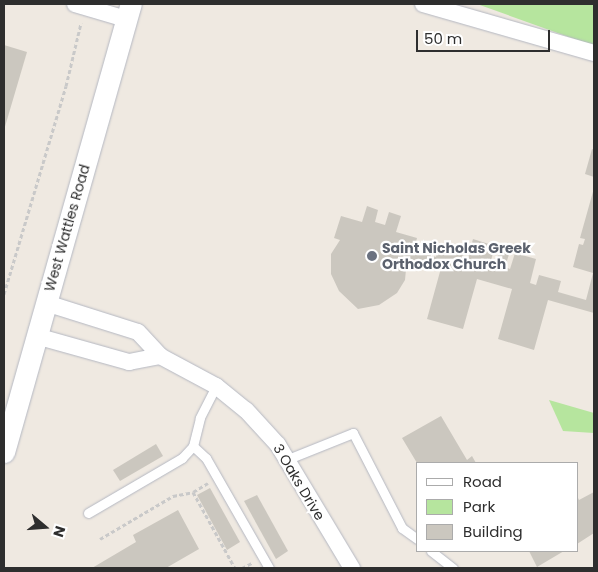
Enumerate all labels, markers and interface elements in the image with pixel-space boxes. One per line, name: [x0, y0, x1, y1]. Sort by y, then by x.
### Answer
scale bar: [418, 20, 552, 52]
text: 50 m: [424, 28, 462, 49]
street label: West Wattles Road: [41, 163, 93, 293]
place label: Saint Nicholas Greek Orthodox Church: [382, 240, 531, 272]
marker: Saint Nicholas Greek Orthodox Church: [366, 250, 378, 262]
street label: 3 Oaks Drive: [270, 441, 328, 523]
legend: [416, 462, 578, 552]
text: Road: [463, 471, 502, 492]
text: Park: [463, 496, 495, 517]
north arrow: [20, 502, 70, 552]
text: Building: [463, 521, 523, 542]
text: N: [48, 524, 70, 540]

